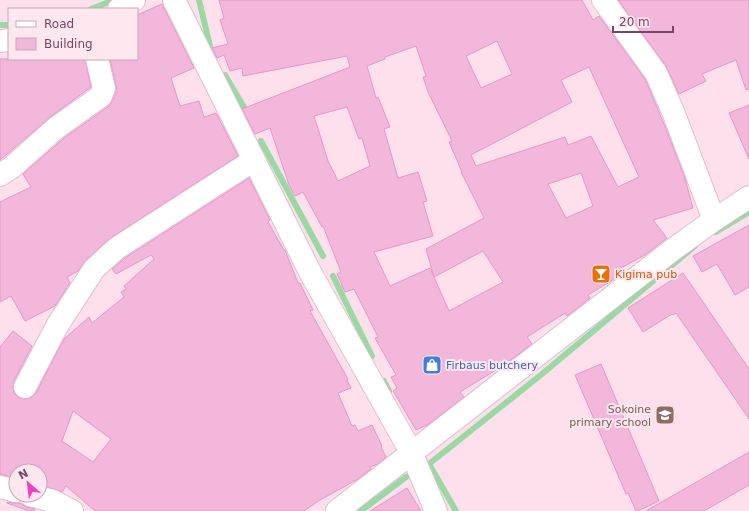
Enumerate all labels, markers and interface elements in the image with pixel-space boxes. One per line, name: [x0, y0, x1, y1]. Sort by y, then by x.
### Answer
legend: [8, 8, 138, 60]
scale bar: [613, 8, 673, 34]
text: 20 m: [619, 15, 650, 29]
text: Road: [44, 17, 74, 31]
text: Building: [44, 37, 93, 51]
bar icon: Kigima pub: [590, 263, 612, 285]
place label: Kigima pub: [615, 268, 677, 281]
shop icon: Firbaus butchery: [421, 354, 443, 376]
place label: Firbaus butchery: [446, 359, 539, 372]
place label: Sokoine primary school: [569, 403, 651, 429]
school or university icon: Sokoine primary school: [654, 404, 676, 426]
north arrow: [8, 463, 48, 503]
text: N: [16, 467, 31, 483]

